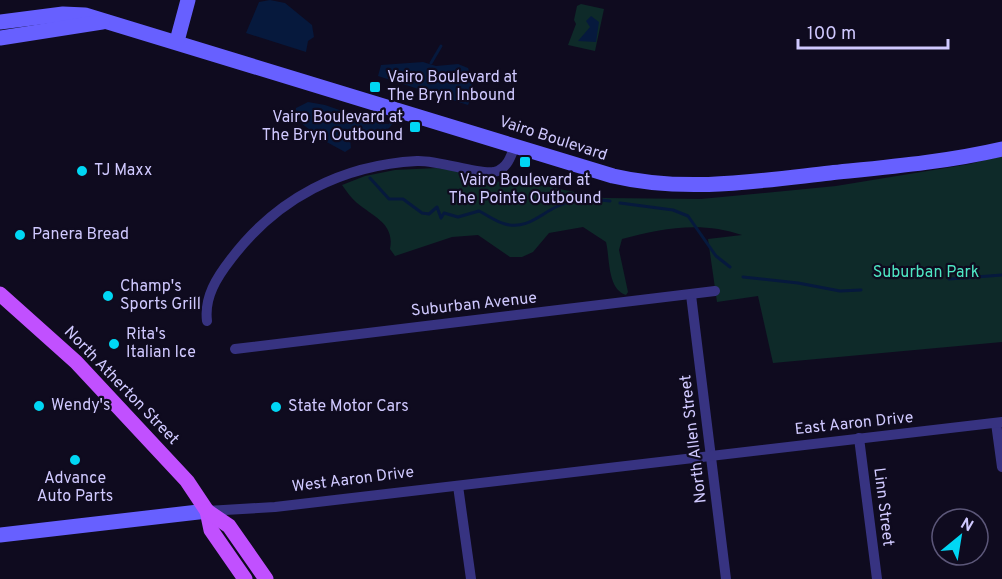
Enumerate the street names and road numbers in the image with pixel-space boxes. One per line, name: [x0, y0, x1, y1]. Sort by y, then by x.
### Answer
street label: Vairo Boulevard: [496, 112, 610, 166]
street label: Suburban Avenue: [410, 288, 538, 322]
street label: North Atherton Street: [59, 323, 183, 449]
street label: North Allen Street: [676, 374, 712, 504]
street label: East Aaron Drive: [794, 408, 914, 440]
street label: West Aaron Drive: [291, 463, 415, 497]
street label: Linn Street: [868, 467, 898, 547]

